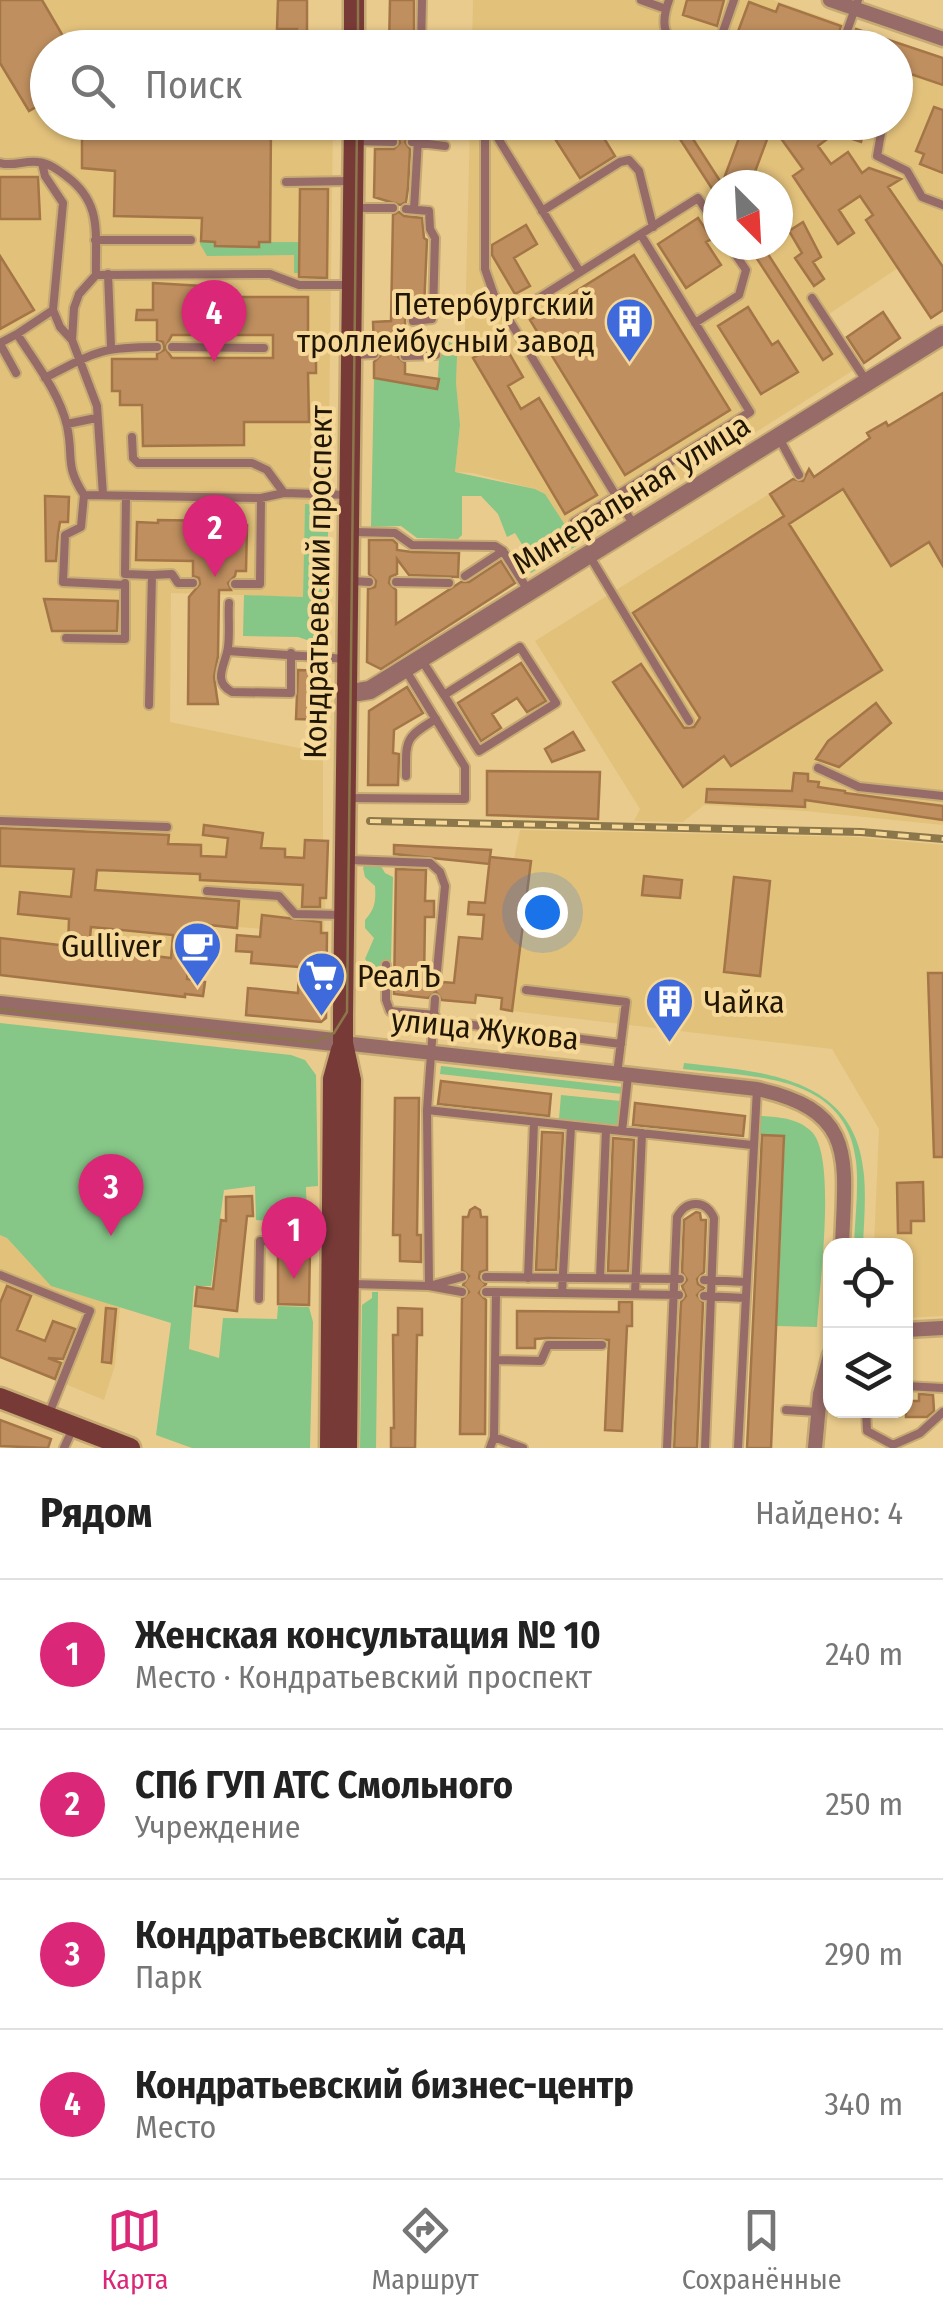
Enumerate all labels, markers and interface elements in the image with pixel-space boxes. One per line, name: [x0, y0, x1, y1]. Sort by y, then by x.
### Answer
search box: [30, 30, 913, 140]
icon: search: [65, 58, 120, 113]
text: Поиск: [145, 62, 242, 108]
north arrow: [703, 170, 793, 260]
pin: 4: [182, 280, 246, 362]
place label: Петербургский троллейбусный завод: [297, 285, 595, 360]
building icon: Петербургский троллейбусный завод: [604, 296, 656, 364]
street label: Кондратьевский проспект: [296, 405, 340, 759]
street label: Минеральная улица: [505, 406, 757, 582]
pin: 2: [182, 494, 248, 577]
your location: [517, 887, 568, 938]
cafe icon: Gulliver: [171, 920, 223, 988]
place label: Gulliver: [61, 927, 162, 965]
supermarket icon: РеалЪ: [296, 950, 348, 1018]
place label: РеалЪ: [357, 957, 440, 995]
building icon: Чайка: [643, 976, 695, 1044]
place label: Чайка: [704, 983, 785, 1021]
street label: улица Жукова: [389, 1000, 581, 1058]
pin: 3: [78, 1154, 144, 1236]
pin: 1: [262, 1196, 326, 1279]
map controls: [823, 1238, 913, 1418]
button: locate: [823, 1238, 913, 1328]
button: layers: [823, 1328, 913, 1418]
text: Рядом: [40, 1488, 152, 1538]
text: Найдено: 4: [755, 1494, 903, 1532]
text: Женская консультация № 10: [135, 1612, 601, 1658]
text: 1: [66, 1635, 79, 1673]
text: 240 m: [825, 1635, 903, 1673]
text: Место · Кондратьевский проспект: [135, 1658, 592, 1696]
text: СПб ГУП АТС Смольного: [135, 1762, 513, 1808]
text: 2: [65, 1785, 80, 1823]
text: 250 m: [825, 1785, 903, 1823]
text: Учреждение: [135, 1808, 300, 1846]
text: Кондратьевский сад: [135, 1912, 465, 1958]
text: 3: [65, 1935, 80, 1973]
text: 290 m: [825, 1935, 903, 1973]
text: Парк: [135, 1958, 202, 1996]
text: Кондратьевский бизнес-центр: [135, 2062, 634, 2108]
text: 4: [64, 2085, 81, 2123]
text: 340 m: [824, 2085, 903, 2123]
text: Место: [135, 2108, 216, 2146]
tab: Карта: [102, 2203, 168, 2296]
tab: Маршрут: [371, 2203, 479, 2296]
tab: Сохранённые: [682, 2203, 841, 2296]

